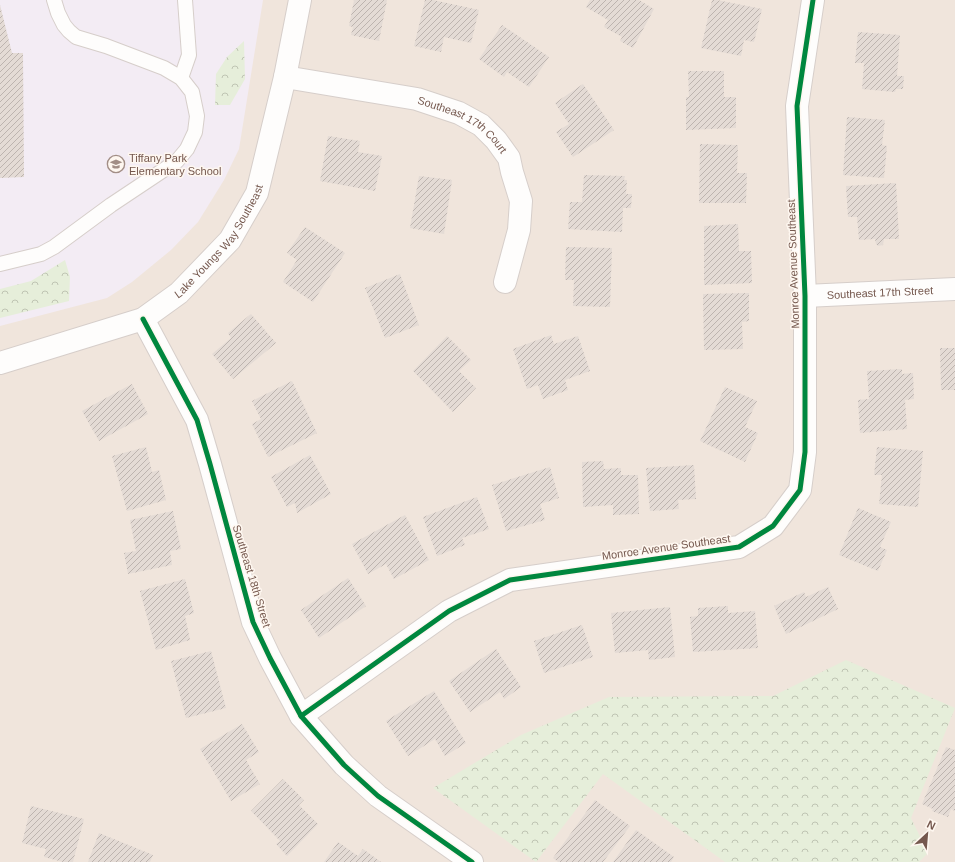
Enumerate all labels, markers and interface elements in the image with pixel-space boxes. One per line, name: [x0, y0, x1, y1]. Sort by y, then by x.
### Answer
street label: Southeast 17th Court: [416, 94, 509, 155]
place label: Tiffany Park Elementary School: [129, 152, 221, 177]
school or university icon: Tiffany Park Elementary School: [106, 154, 126, 174]
street label: Lake Youngs Way Southeast: [172, 183, 265, 300]
street label: Monroe Avenue Southeast: [785, 199, 801, 329]
street label: Southeast 17th Street: [826, 284, 933, 301]
street label: Southeast 18th Street: [231, 523, 273, 629]
street label: Monroe Avenue Southeast: [601, 532, 731, 562]
north arrow: [907, 814, 947, 854]
text: N: [925, 818, 938, 832]

